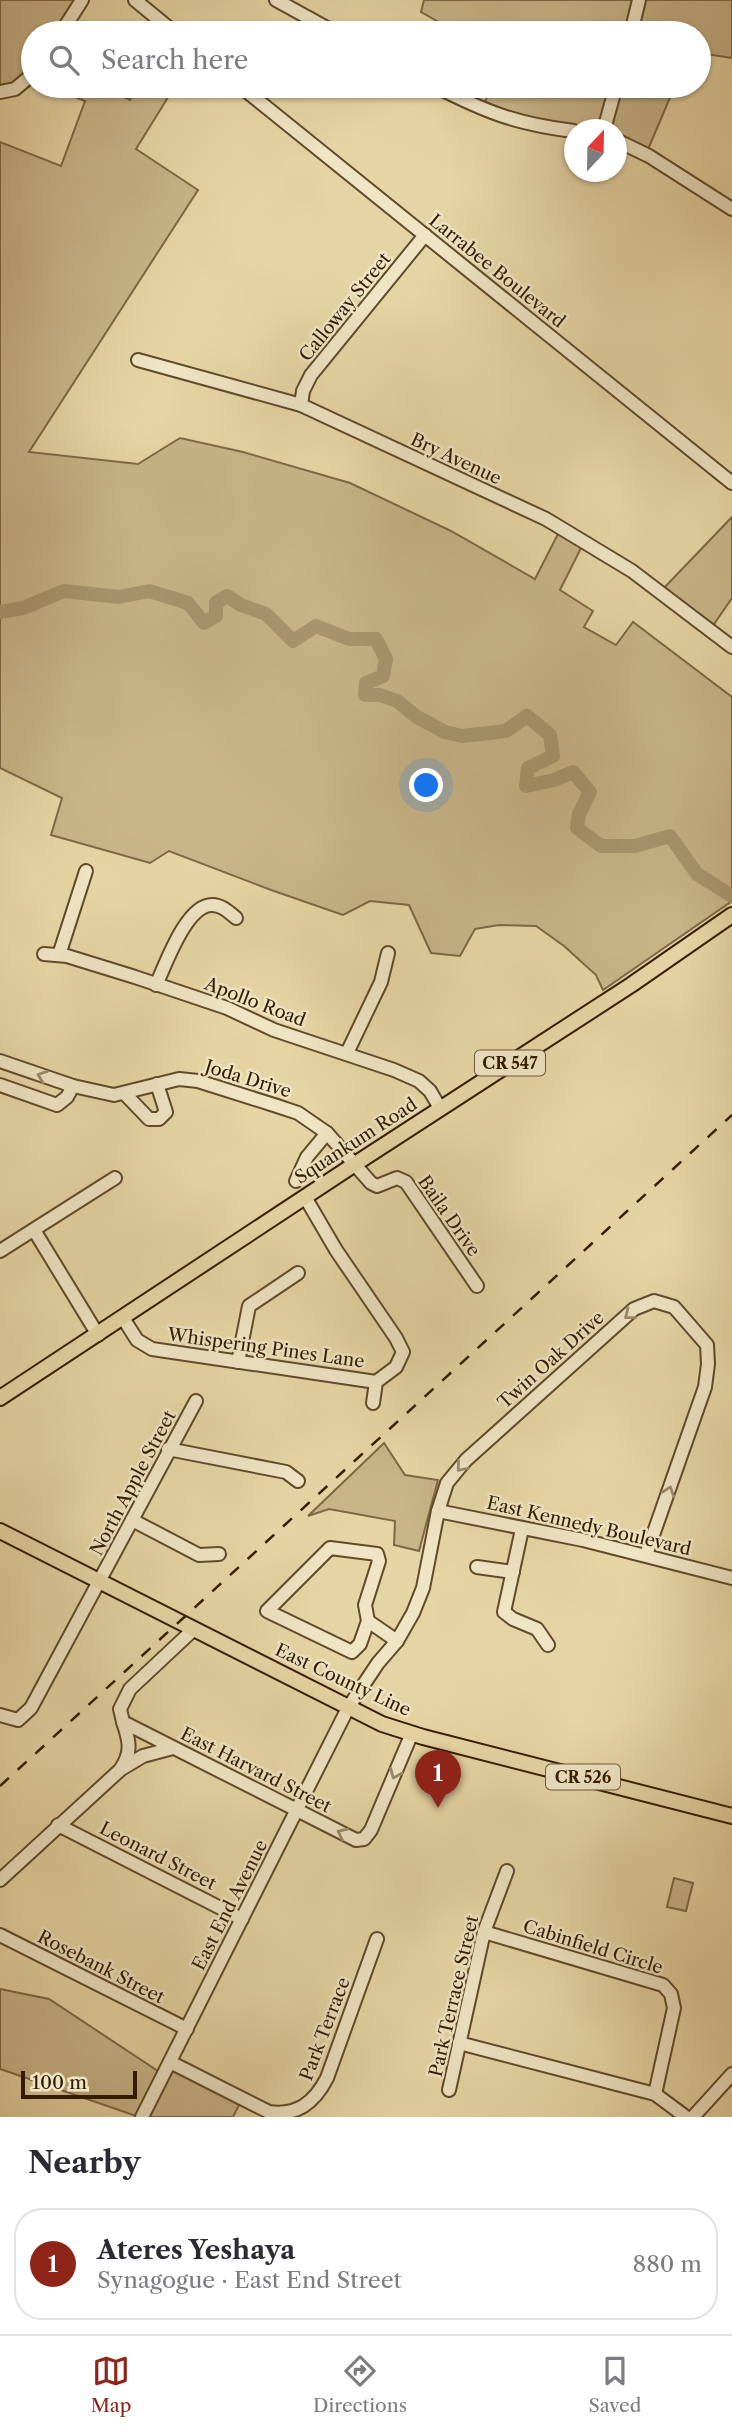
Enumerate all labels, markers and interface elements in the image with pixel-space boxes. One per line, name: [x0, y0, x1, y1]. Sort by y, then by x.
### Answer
search box: [21, 21, 711, 98]
icon: search: [45, 41, 83, 79]
text: Search here: [101, 44, 248, 76]
north arrow: [564, 119, 627, 182]
street label: Larrabee Boulevard: [425, 209, 569, 333]
street label: Calloway Street: [295, 248, 396, 366]
street label: Bry Avenue: [407, 428, 505, 490]
your location: [409, 768, 443, 802]
street label: Apollo Road: [200, 972, 309, 1031]
road number: CR 547: [475, 1050, 545, 1076]
street label: Joda Drive: [199, 1055, 294, 1103]
one-way arrow: [36, 1070, 48, 1084]
street label: Squankum Road: [291, 1093, 421, 1189]
street label: Baila Drive: [413, 1171, 485, 1261]
one-way arrow: [625, 1306, 637, 1319]
street label: Twin Oak Drive: [493, 1307, 609, 1413]
street label: Whispering Pines Lane: [165, 1323, 366, 1373]
street label: North Apple Street: [85, 1406, 181, 1559]
one-way arrow: [456, 1459, 469, 1471]
one-way arrow: [661, 1485, 675, 1498]
street label: East Kennedy Boulevard: [485, 1492, 693, 1560]
street label: East County Line: [272, 1639, 414, 1721]
street label: East Harvard Street: [177, 1723, 336, 1818]
pin: 1: [415, 1750, 461, 1808]
road number: CR 526: [546, 1764, 620, 1790]
one-way arrow: [389, 1767, 403, 1780]
street label: Leonard Street: [96, 1817, 220, 1895]
one-way arrow: [337, 1827, 349, 1841]
street label: East End Avenue: [188, 1836, 272, 1974]
street label: Park Terrace Street: [425, 1913, 483, 2079]
street label: Cabinfield Circle: [520, 1915, 666, 1979]
street label: Rosebank Street: [34, 1926, 169, 2009]
street label: Park Terrace: [295, 1974, 355, 2084]
scale bar: [21, 2068, 136, 2100]
text: 100 m: [32, 2071, 87, 2094]
text: Nearby: [28, 2144, 141, 2181]
text: Ateres Yeshaya: [97, 2234, 295, 2266]
text: 1: [48, 2250, 58, 2278]
text: 880 m: [633, 2250, 702, 2278]
text: Synagogue · East End Street: [97, 2266, 402, 2294]
tab: Map: [91, 2352, 132, 2417]
tab: Directions: [313, 2352, 407, 2417]
tab: Saved: [588, 2352, 641, 2417]

